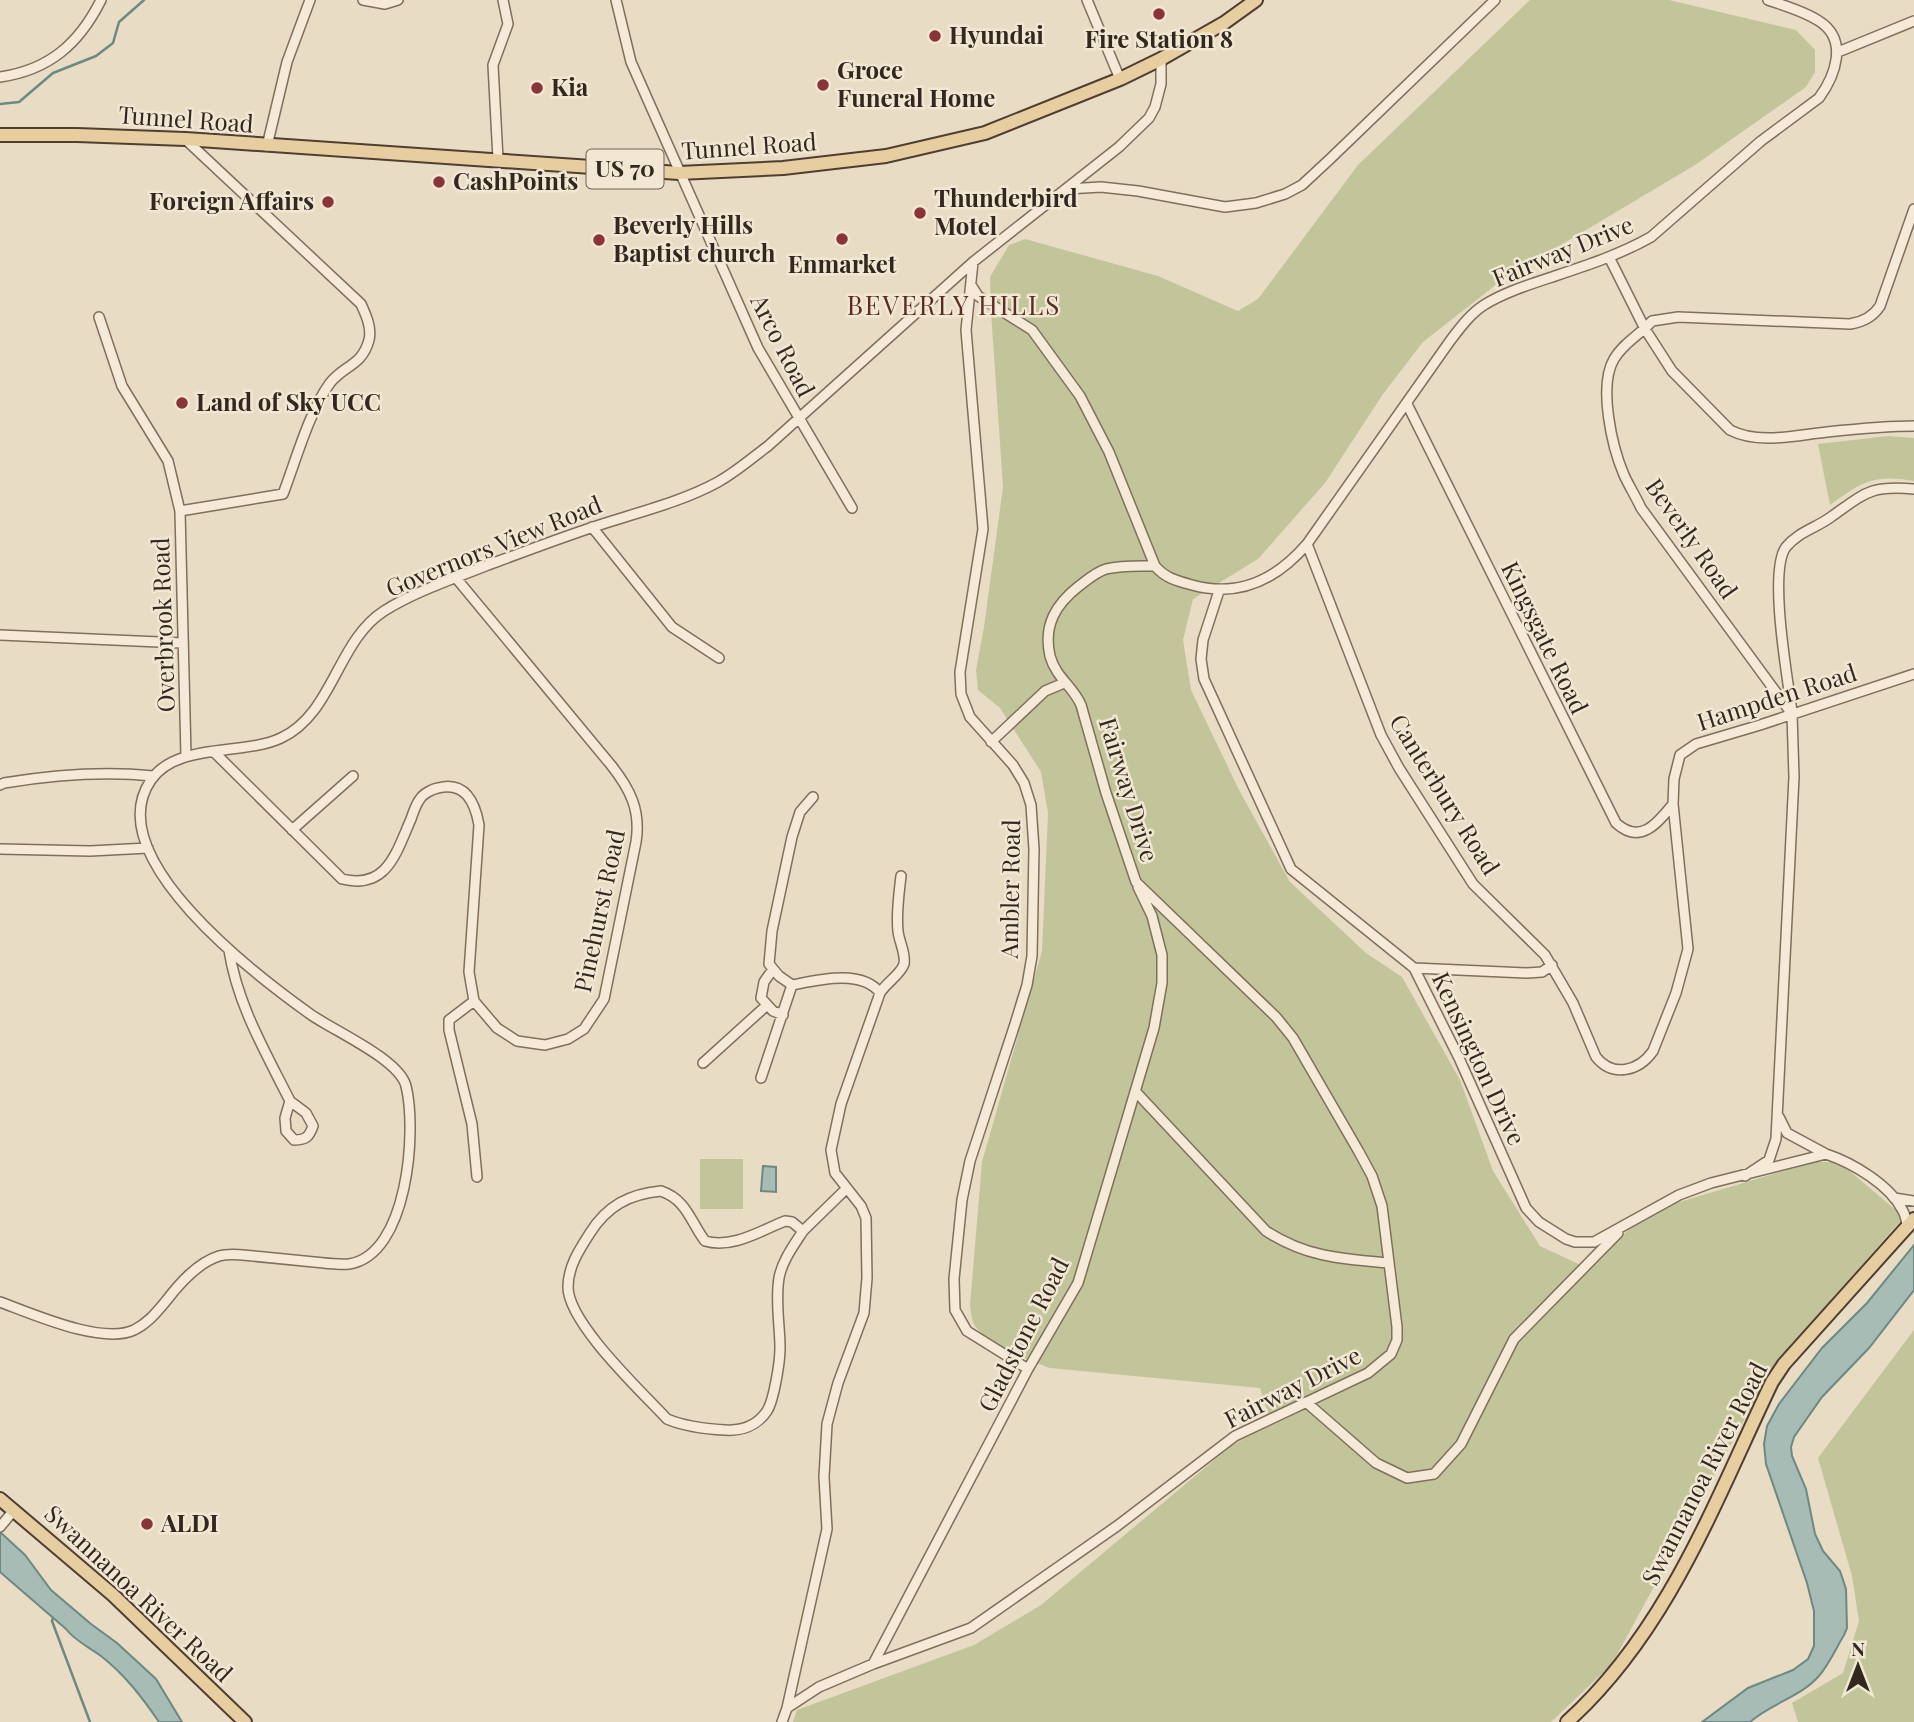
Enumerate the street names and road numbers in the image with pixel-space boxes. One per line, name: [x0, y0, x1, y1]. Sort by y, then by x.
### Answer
street label: Tunnel Road: [117, 97, 255, 139]
street label: Tunnel Road: [680, 124, 818, 166]
road number: US 70: [586, 150, 664, 188]
street label: Fairway Drive: [1487, 207, 1637, 293]
street label: Arco Road: [744, 288, 823, 402]
street label: Beverly Road: [1639, 471, 1746, 604]
street label: Governors View Road: [381, 487, 606, 603]
street label: Overbrook Road: [143, 537, 181, 713]
street label: Kingsgate Road: [1495, 556, 1597, 719]
street label: Hampden Road: [1692, 655, 1860, 737]
street label: Canterbury Road: [1383, 708, 1508, 880]
street label: Fairway Drive: [1093, 713, 1167, 865]
street label: Ambler Road: [992, 819, 1026, 960]
street label: Pinehurst Road: [565, 826, 631, 995]
street label: Kensington Drive: [1426, 966, 1534, 1150]
street label: Gladstone Road: [970, 1252, 1075, 1417]
street label: Fairway Drive: [1218, 1338, 1366, 1434]
street label: Swannanoa River Road: [1633, 1356, 1773, 1590]
street label: Swannanoa River Road: [39, 1497, 240, 1688]

